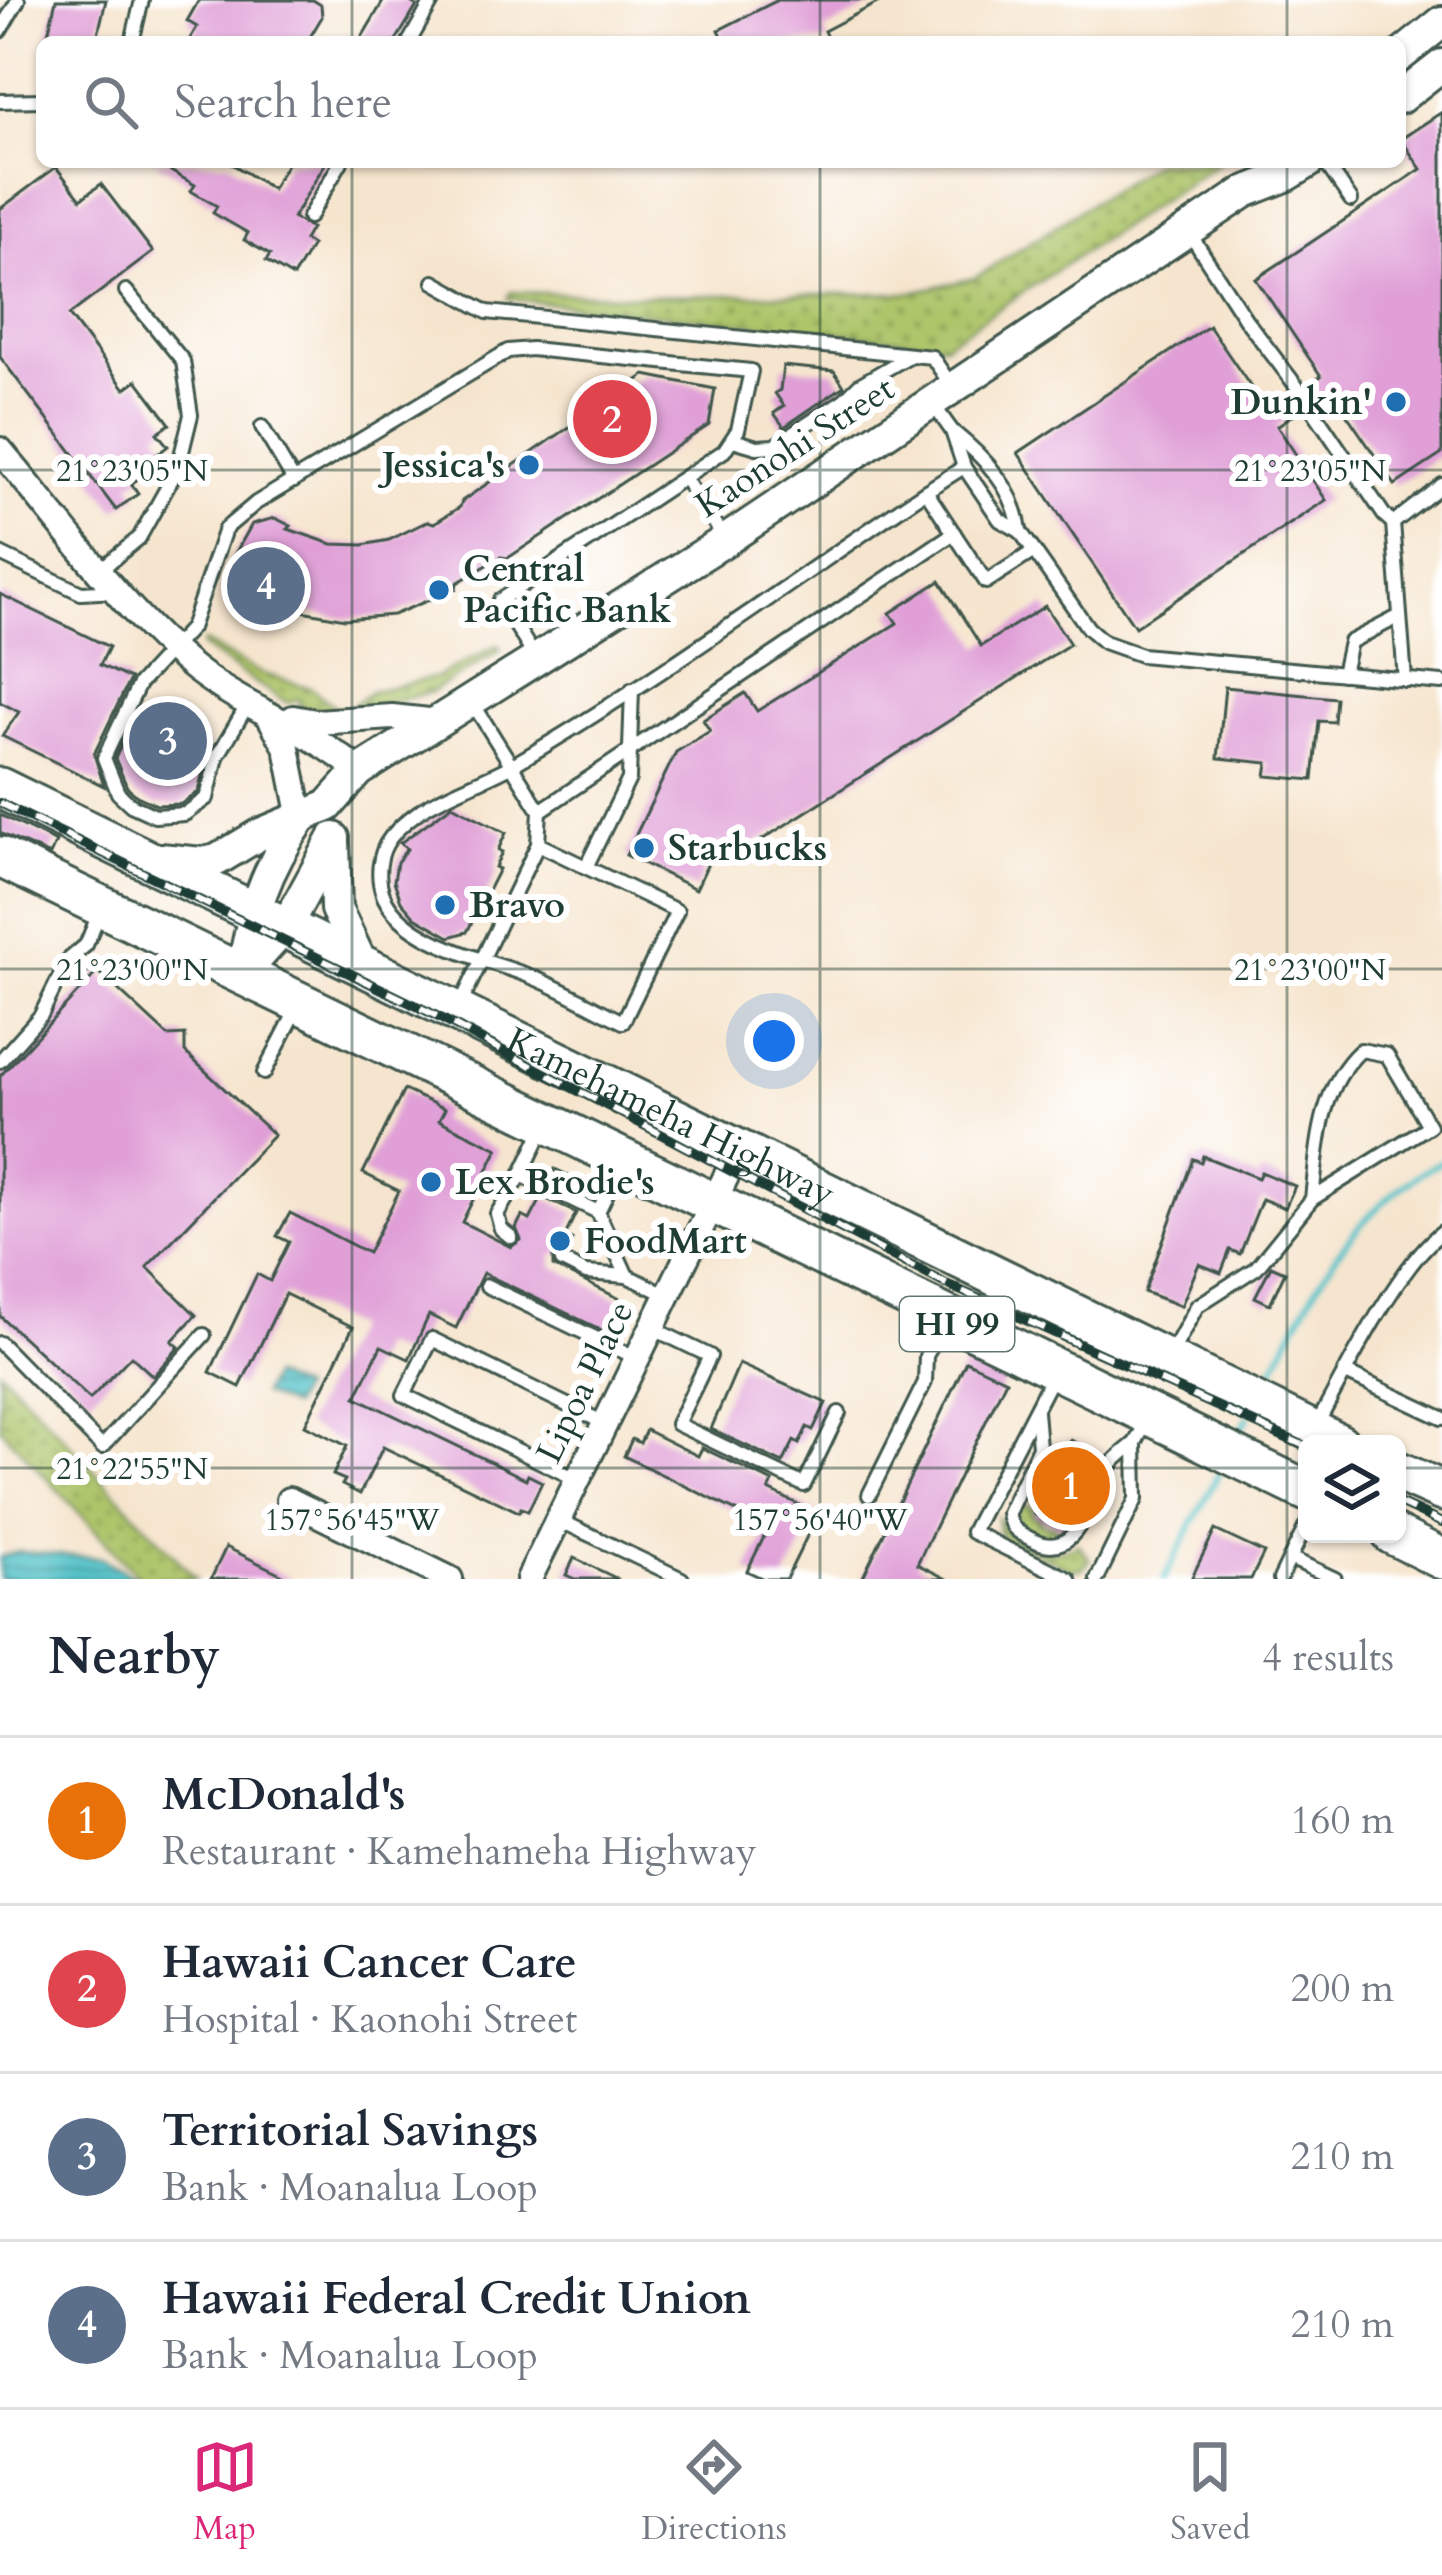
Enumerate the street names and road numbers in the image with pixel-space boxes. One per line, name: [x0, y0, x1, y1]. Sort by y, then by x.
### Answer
street label: Kaonohi Street: [686, 364, 904, 530]
street label: Kamehameha Highway: [498, 1015, 843, 1218]
street label: Lipoa Place: [525, 1293, 645, 1471]
road number: HI 99: [900, 1297, 1014, 1351]

